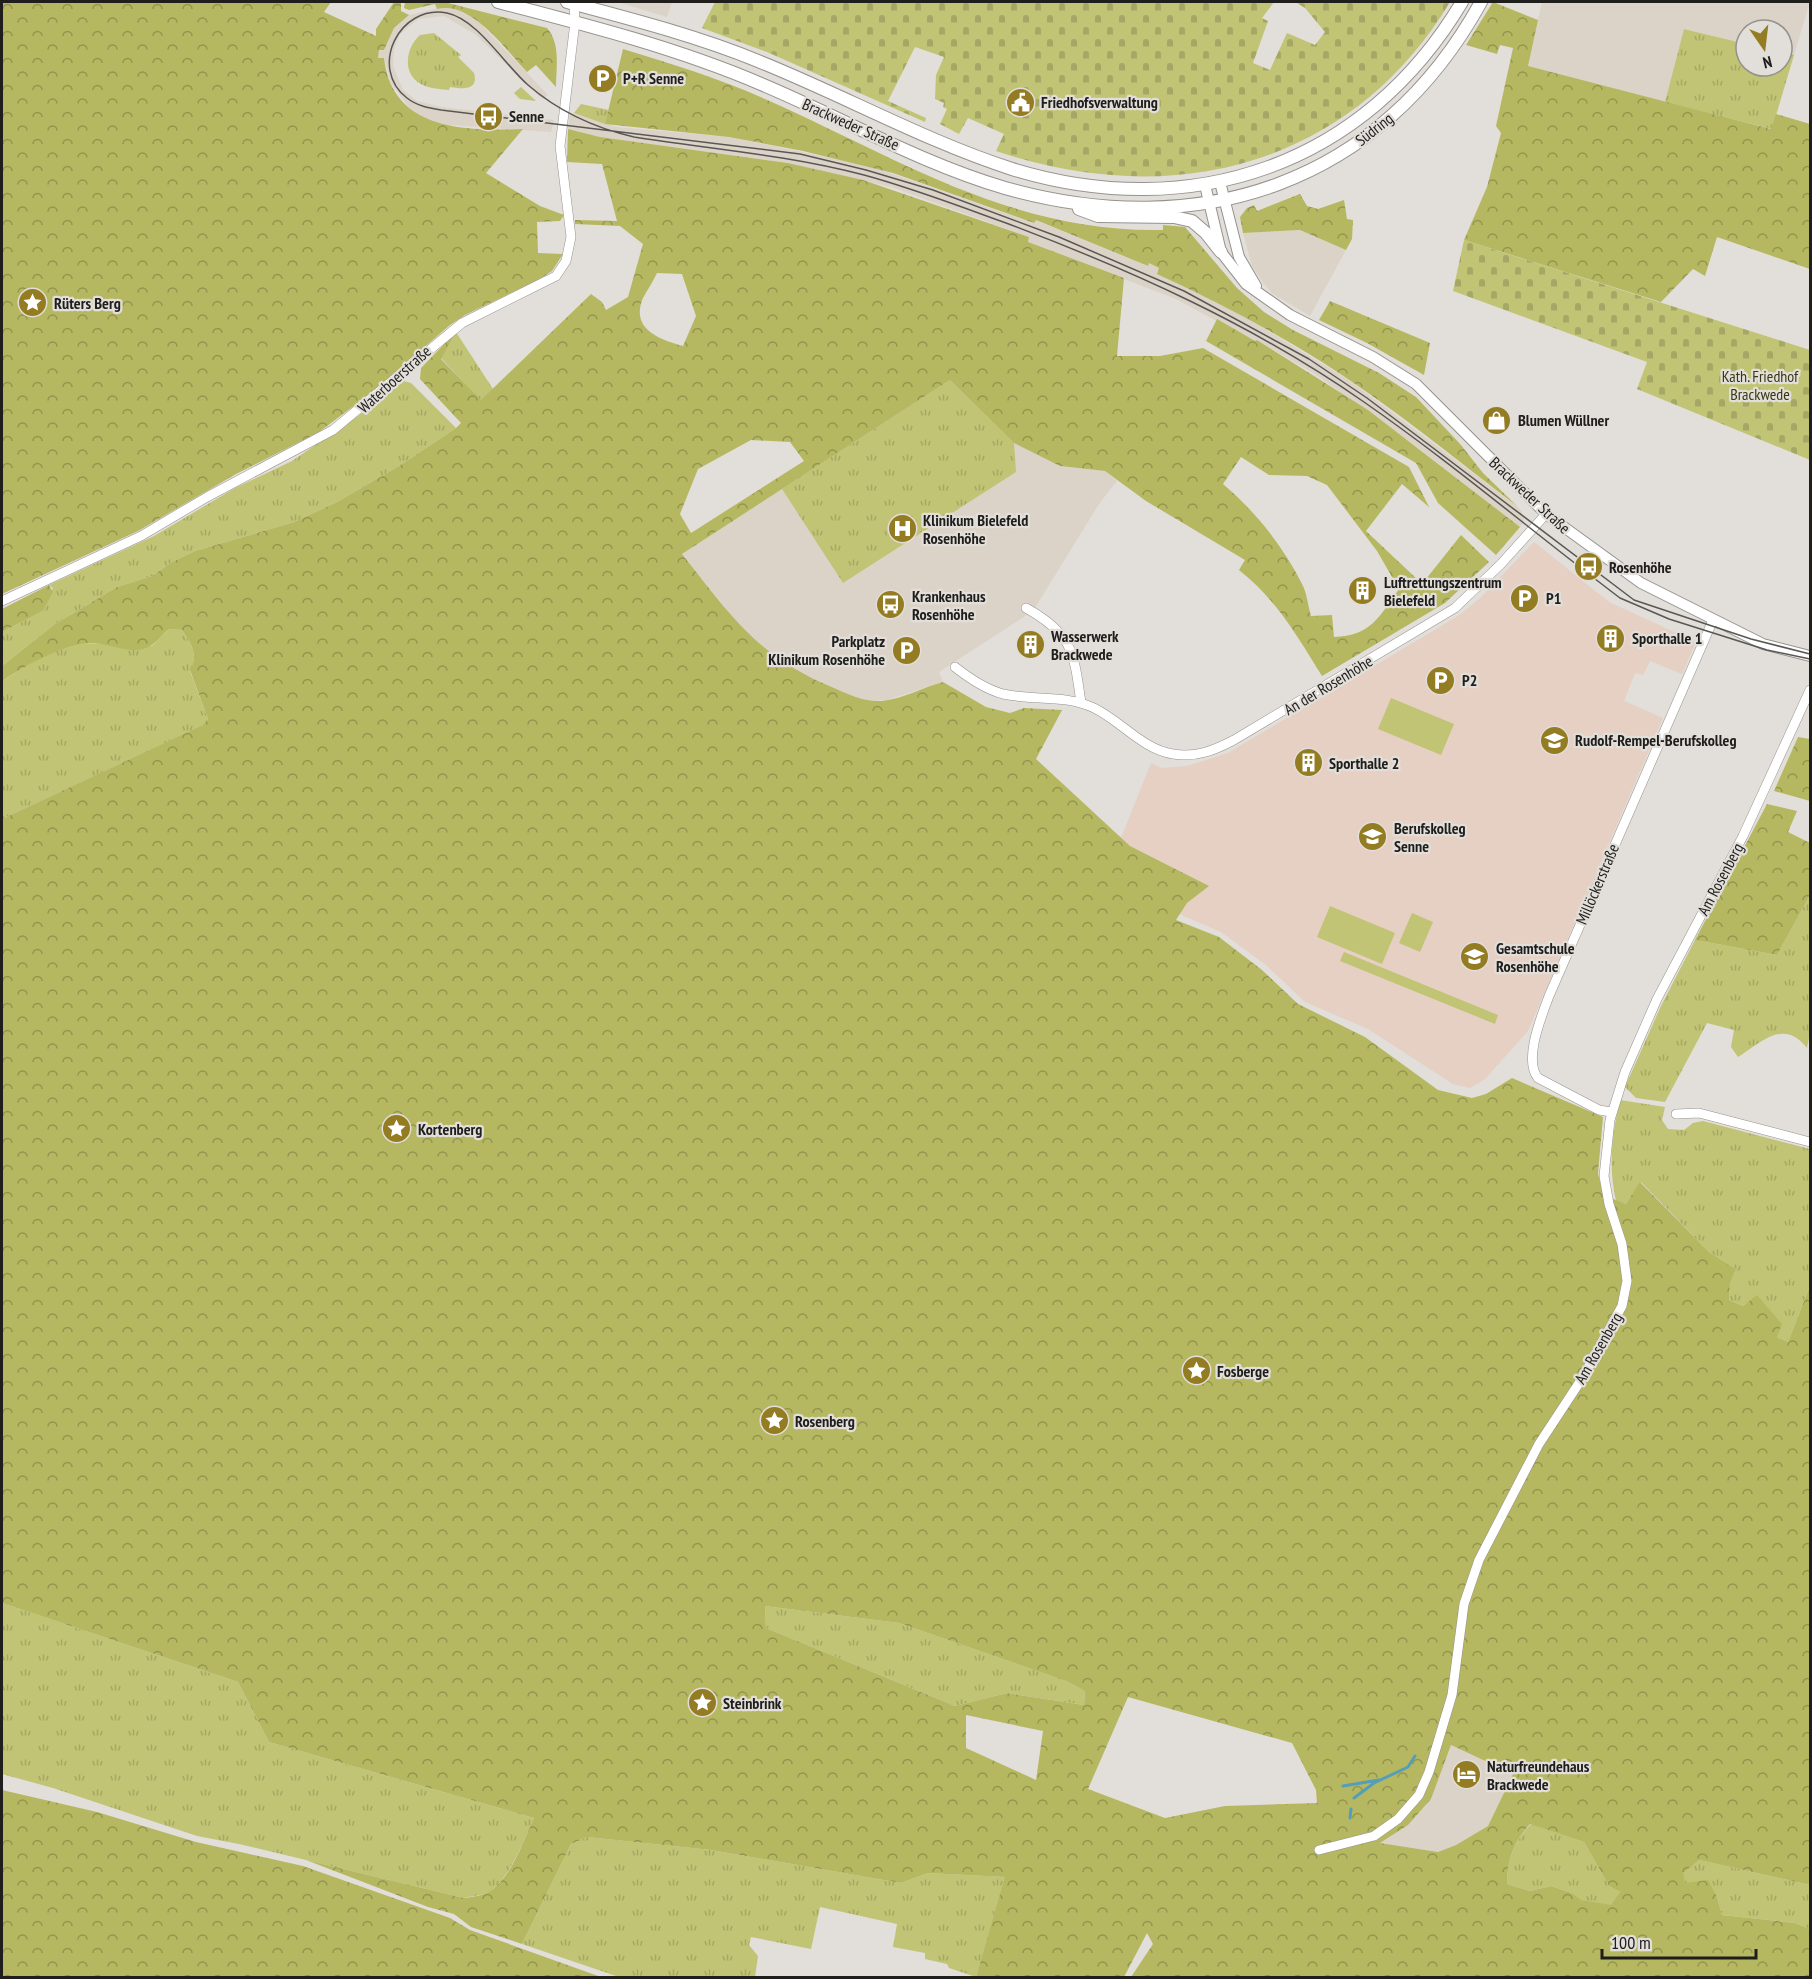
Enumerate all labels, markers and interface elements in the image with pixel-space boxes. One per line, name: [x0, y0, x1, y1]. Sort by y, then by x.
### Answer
north arrow: [1734, 18, 1794, 78]
text: N: [1761, 52, 1774, 73]
parking icon: P+R Senne: [586, 62, 618, 94]
place label: P+R Senne: [623, 68, 684, 88]
public building icon: Friedhofsverwaltung: [1004, 86, 1036, 118]
place label: Friedhofsverwaltung: [1041, 92, 1158, 112]
street label: Brackweder Straße: [799, 94, 903, 154]
bus stop icon: Senne: [472, 100, 504, 132]
place label: Senne: [509, 106, 544, 126]
street label: Südring: [1351, 108, 1397, 150]
place icon: Rüters Berg: [17, 287, 49, 319]
place label: Rüters Berg: [54, 293, 121, 313]
street label: Waterboerstraße: [353, 341, 435, 417]
park label: Kath. Friedhof Brackwede: [1722, 366, 1799, 404]
shop icon: Blumen Wüllner: [1481, 404, 1513, 436]
place label: Blumen Wüllner: [1518, 410, 1609, 430]
street label: Brackweder Straße: [1485, 452, 1575, 538]
place label: Klinikum Bielefeld Rosenhöhe: [923, 510, 1028, 548]
hospital icon: Klinikum Bielefeld Rosenhöhe: [886, 513, 918, 545]
bus stop icon: Rosenhöhe: [1572, 551, 1604, 583]
place label: Rosenhöhe: [1609, 557, 1672, 577]
place label: Luftrettungszentrum Bielefeld: [1384, 572, 1502, 610]
building icon: Luftrettungszentrum Bielefeld: [1347, 575, 1379, 607]
parking icon: P1: [1509, 582, 1541, 614]
place label: Krankenhaus Rosenhöhe: [912, 586, 986, 624]
place label: P1: [1546, 588, 1561, 608]
bus stop icon: Krankenhaus Rosenhöhe: [875, 589, 907, 621]
building icon: Sporthalle 1: [1595, 622, 1627, 654]
place label: Wasserwerk Brackwede: [1050, 626, 1119, 664]
place label: Sporthalle 1: [1632, 628, 1702, 648]
building icon: Wasserwerk Brackwede: [1014, 629, 1046, 661]
place label: Parkplatz Klinikum Rosenhöhe: [768, 631, 885, 669]
parking icon: Parkplatz Klinikum Rosenhöhe: [890, 634, 922, 666]
street label: An der Rosenhöhe: [1280, 651, 1376, 719]
parking icon: P2: [1425, 664, 1457, 696]
place label: P2: [1462, 670, 1477, 690]
school or university icon: Rudolf-Rempel-Berufskolleg: [1538, 724, 1570, 756]
place label: Rudolf-Rempel-Berufskolleg: [1575, 730, 1737, 750]
building icon: Sporthalle 2: [1292, 747, 1324, 779]
place label: Sporthalle 2: [1329, 753, 1399, 773]
place label: Berufskolleg Senne: [1394, 818, 1466, 856]
school or university icon: Berufskolleg Senne: [1357, 821, 1389, 853]
street label: Am Rosenberg: [1693, 839, 1747, 919]
street label: Millöckerstraße: [1571, 841, 1623, 927]
place label: Gesamtschule Rosenhöhe: [1496, 938, 1575, 976]
school or university icon: Gesamtschule Rosenhöhe: [1459, 941, 1491, 973]
place icon: Kortenberg: [381, 1113, 413, 1145]
place label: Kortenberg: [418, 1119, 482, 1139]
street label: Am Rosenberg: [1570, 1309, 1626, 1387]
place icon: Fosberge: [1180, 1355, 1212, 1387]
place label: Fosberge: [1217, 1361, 1269, 1381]
place icon: Rosenberg: [758, 1405, 790, 1437]
place label: Rosenberg: [795, 1411, 855, 1431]
place icon: Steinbrink: [686, 1687, 718, 1719]
place label: Steinbrink: [723, 1693, 782, 1713]
place label: Naturfreundehaus Brackwede: [1487, 1756, 1590, 1794]
hotel icon: Naturfreundehaus Brackwede: [1450, 1759, 1482, 1791]
scale bar: [1602, 1922, 1756, 1960]
text: 100 m: [1611, 1931, 1651, 1954]

